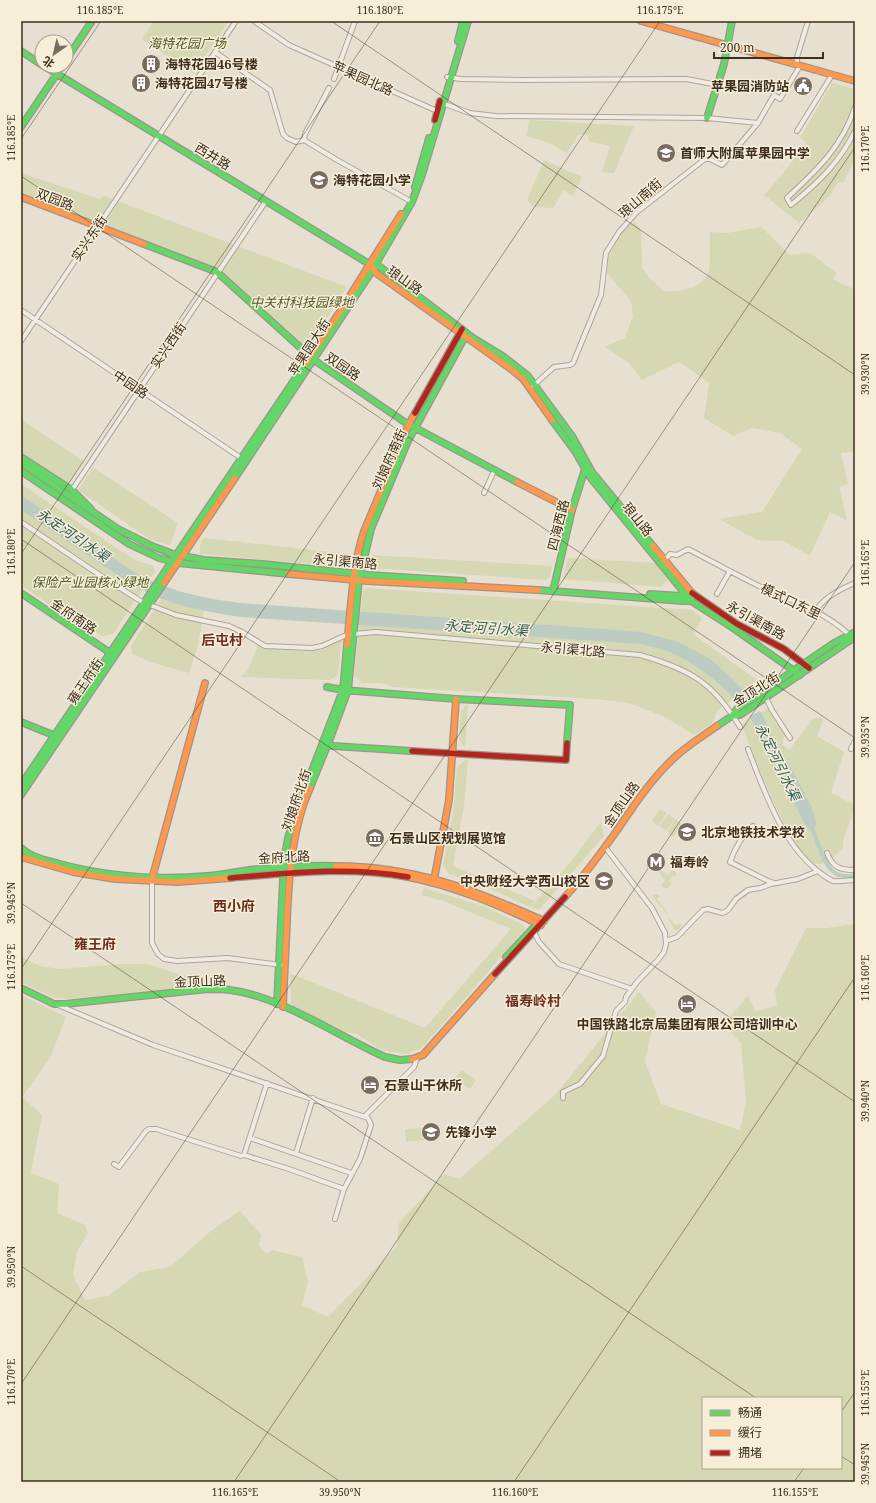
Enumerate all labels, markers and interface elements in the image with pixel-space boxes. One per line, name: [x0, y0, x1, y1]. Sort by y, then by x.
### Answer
text: 116.185°E: [77, 3, 123, 17]
text: 116.180°E: [357, 3, 403, 17]
text: 116.175°E: [637, 3, 683, 17]
north arrow: [34, 34, 74, 74]
park label: 海特花园广场: [148, 34, 227, 52]
scale bar: [714, 34, 823, 60]
text: 200 m: [720, 39, 755, 56]
text: 北: [39, 53, 57, 72]
building icon: 海特花园46号楼: [140, 53, 162, 75]
place label: 海特花园46号楼: [165, 55, 258, 73]
street label: 苹果园北路: [330, 57, 396, 99]
building icon: 海特花园47号楼: [130, 72, 152, 94]
place label: 海特花园47号楼: [155, 74, 248, 92]
public building icon: 苹果园消防站: [792, 75, 814, 97]
place label: 苹果园消防站: [711, 77, 789, 95]
text: 116.185°E: [4, 115, 18, 161]
text: 116.170°E: [858, 126, 872, 172]
street label: 西井路: [192, 138, 234, 174]
school or university icon: 首师大附属苹果园中学: [655, 142, 677, 164]
place label: 首师大附属苹果园中学: [680, 144, 810, 162]
school or university icon: 海特花园小学: [308, 169, 330, 191]
place label: 海特花园小学: [333, 171, 411, 189]
street label: 琅山南街: [614, 174, 666, 222]
street label: 双园路: [34, 184, 76, 214]
street label: 实兴东街: [67, 211, 111, 265]
street label: 琅山路: [384, 261, 426, 299]
park label: 中关村科技园绿地: [250, 293, 356, 311]
street label: 苹果园大街: [284, 315, 334, 379]
street label: 实兴西街: [146, 318, 190, 372]
street label: 双园路: [322, 348, 364, 384]
text: 39.930°N: [858, 353, 872, 395]
street label: 中园路: [110, 366, 152, 402]
street label: 刘娘府南街: [368, 426, 410, 492]
street label: 四海西路: [543, 498, 573, 552]
street label: 琅山路: [619, 498, 657, 540]
water label: 永定河引水渠: [33, 503, 115, 567]
text: 116.180°E: [4, 529, 18, 575]
text: 116.165°E: [858, 540, 872, 586]
street label: 永引渠南路: [312, 549, 378, 573]
park label: 保险产业园核心绿地: [31, 573, 150, 591]
street label: 模式口东里: [758, 579, 824, 623]
street label: 金府南路: [47, 594, 101, 638]
street label: 永引渠南路: [723, 596, 789, 644]
water label: 永定河引水渠: [443, 615, 531, 640]
district label: 后屯村: [201, 630, 243, 649]
street label: 永引渠北路: [540, 637, 606, 661]
street label: 雍王府街: [63, 654, 107, 708]
street label: 金顶北街: [729, 668, 783, 710]
text: 39.935°N: [858, 716, 872, 758]
water label: 永定河引水渠: [751, 720, 806, 805]
street label: 刘娘府北街: [277, 766, 315, 834]
street label: 金顶山路: [599, 778, 643, 830]
school or university icon: 北京地铁技术学校: [676, 821, 698, 843]
place label: 北京地铁技术学校: [701, 823, 805, 841]
museum icon: 石景山区规划展览馆: [364, 827, 386, 849]
place label: 石景山区规划展览馆: [389, 829, 506, 847]
street label: 金府北路: [258, 847, 310, 867]
metro station icon: 福寿岭: [645, 851, 667, 873]
place label: 福寿岭: [670, 853, 709, 871]
school or university icon: 中央财经大学西山校区: [593, 870, 615, 892]
place label: 中央财经大学西山校区: [460, 872, 590, 890]
text: 39.945°N: [4, 882, 18, 924]
district label: 西小府: [213, 896, 255, 915]
district label: 雍王府: [74, 934, 116, 953]
text: 116.175°E: [4, 944, 18, 990]
text: 116.160°E: [858, 955, 872, 1001]
street label: 金顶山路: [174, 971, 226, 991]
district label: 福寿岭村: [505, 991, 561, 1010]
hotel icon: 中国铁路北京局集团有限公司培训中心: [676, 993, 698, 1015]
place label: 中国铁路北京局集团有限公司培训中心: [576, 1015, 798, 1033]
hotel icon: 石景山干休所: [359, 1074, 381, 1096]
place label: 石景山干休所: [384, 1076, 462, 1094]
text: 39.940°N: [858, 1080, 872, 1122]
school or university icon: 先锋小学: [420, 1121, 442, 1143]
place label: 先锋小学: [445, 1123, 497, 1141]
text: 39.950°N: [4, 1246, 18, 1288]
text: 116.170°E: [4, 1359, 18, 1405]
text: 116.155°E: [858, 1370, 872, 1416]
legend: [702, 1397, 842, 1469]
text: 畅通: [738, 1404, 762, 1421]
text: 缓行: [738, 1424, 762, 1441]
text: 39.945°N: [858, 1443, 872, 1485]
text: 拥堵: [738, 1444, 762, 1461]
text: 116.165°E: [212, 1485, 258, 1499]
text: 39.950°N: [319, 1485, 361, 1499]
text: 116.160°E: [492, 1485, 538, 1499]
text: 116.155°E: [772, 1485, 818, 1499]

